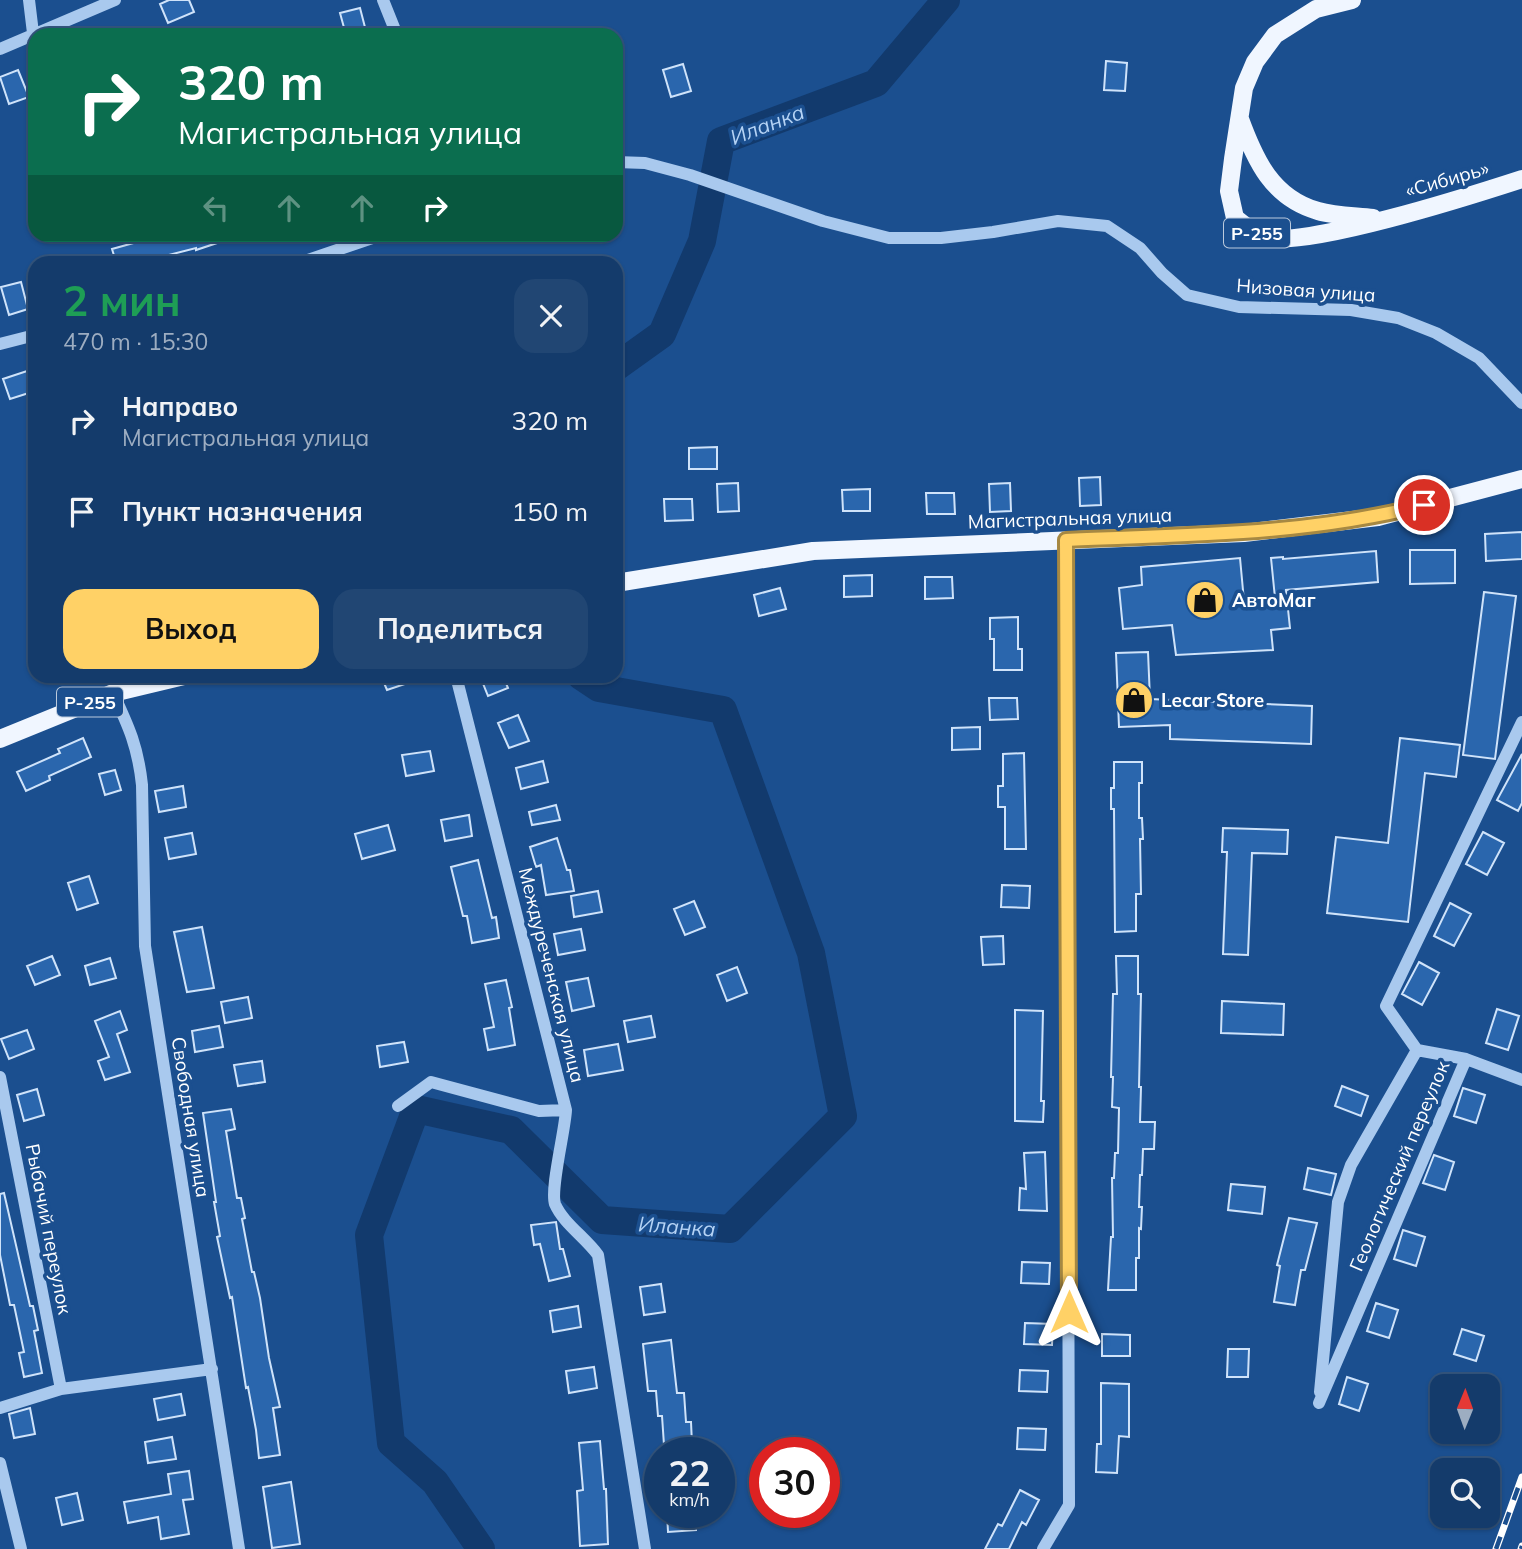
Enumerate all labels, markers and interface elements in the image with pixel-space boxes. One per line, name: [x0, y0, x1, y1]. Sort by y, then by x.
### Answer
text: 320 m: [178, 51, 324, 112]
icon: right: [63, 56, 154, 147]
water label: Иланка: [726, 98, 808, 150]
text: Магистральная улица: [178, 112, 522, 152]
street label: «Сибирь»: [1403, 156, 1491, 202]
icon: left: [197, 189, 235, 227]
icon: ahead: [270, 189, 308, 227]
icon: ahead: [343, 189, 381, 227]
icon: right: [416, 189, 454, 227]
road number: Р-255: [1224, 218, 1290, 247]
street label: Низовая улица: [1236, 273, 1376, 307]
text: 2 мин: [63, 274, 181, 327]
button: close: [514, 279, 588, 353]
text: 470 m · 15:30: [63, 327, 208, 356]
text: Направо: [122, 390, 238, 423]
icon: right: [63, 402, 101, 440]
text: 320 m: [512, 404, 588, 437]
text: Магистральная улица: [122, 423, 369, 452]
pin: [1394, 475, 1454, 535]
icon: arrive: [1405, 486, 1443, 524]
icon: arrive: [63, 493, 101, 531]
text: Пункт назначения: [122, 495, 363, 528]
text: 150 m: [512, 495, 588, 528]
street label: Магистральная улица: [967, 502, 1173, 534]
shop icon: АвтоМаг: [1184, 579, 1226, 621]
place label: АвтоМаг: [1232, 588, 1316, 612]
button: Выход: [63, 589, 319, 669]
button: Поделиться: [333, 589, 588, 669]
shop icon: Lecar Store: [1113, 679, 1155, 721]
road number: Р-255: [57, 688, 123, 716]
place label: Lecar Store: [1161, 688, 1264, 712]
street label: Междуреченская улица: [514, 865, 590, 1085]
street label: Свободная улица: [166, 1035, 216, 1199]
street label: Геологический переулок: [1344, 1057, 1455, 1275]
street label: Рыбачий переулок: [21, 1142, 77, 1317]
water label: Иланка: [637, 1210, 717, 1242]
position arrow: [1032, 1275, 1106, 1349]
north arrow: [1430, 1374, 1500, 1444]
map controls: [1430, 1374, 1500, 1528]
speed limit sign: 30: [749, 1437, 840, 1528]
text: 22: [668, 1451, 711, 1495]
button: search: [1430, 1458, 1500, 1528]
text: km/h: [669, 1488, 710, 1511]

